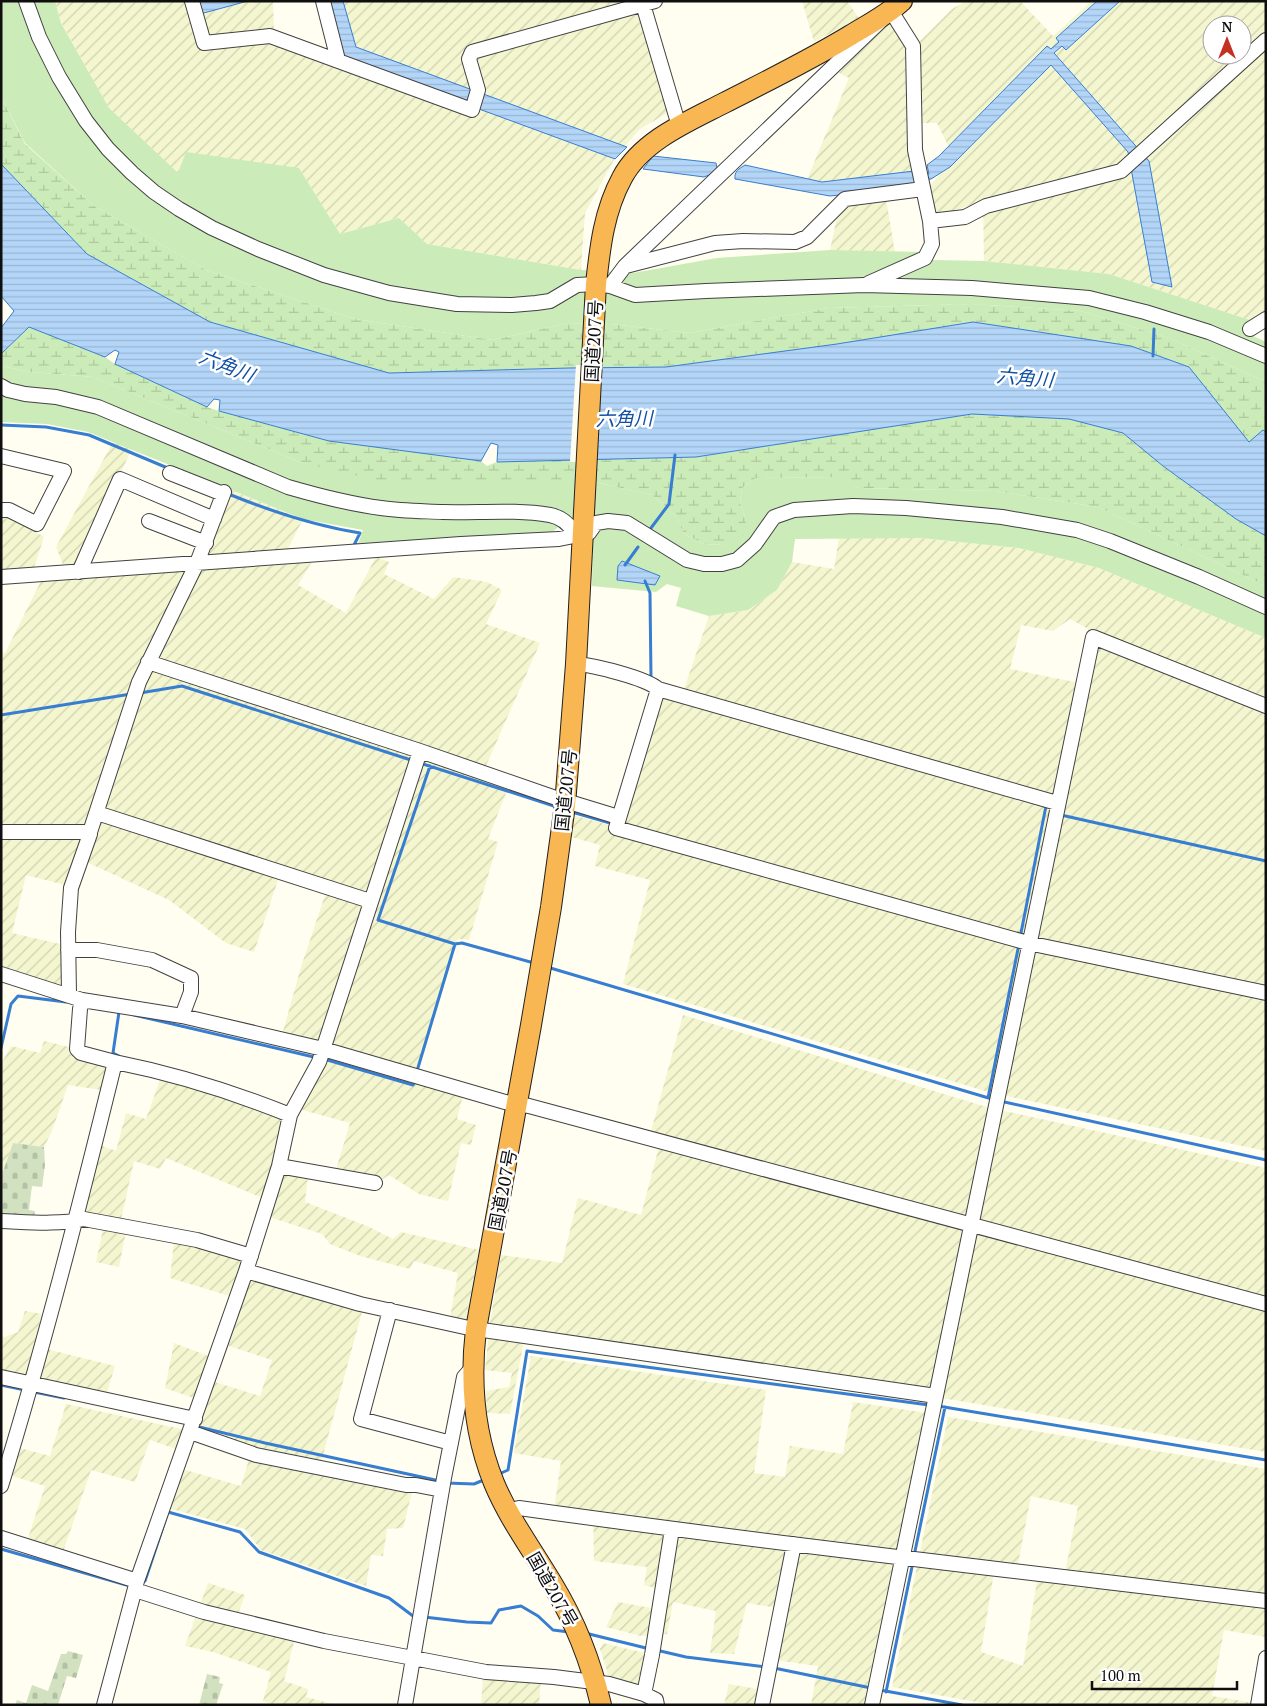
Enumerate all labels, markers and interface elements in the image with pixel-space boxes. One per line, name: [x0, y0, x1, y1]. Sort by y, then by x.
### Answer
north arrow: [1202, 15, 1252, 65]
text: N: [1222, 17, 1233, 36]
street label: 国道207号: [579, 299, 607, 383]
water label: 六角川: [196, 343, 260, 388]
water label: 六角川: [996, 362, 1056, 392]
water label: 六角川: [595, 405, 655, 431]
street label: 国道207号: [549, 748, 581, 832]
street label: 国道207号: [482, 1147, 522, 1233]
street label: 国道207号: [522, 1547, 584, 1631]
scale bar: [1092, 1658, 1237, 1690]
text: 100 m: [1100, 1665, 1141, 1685]

